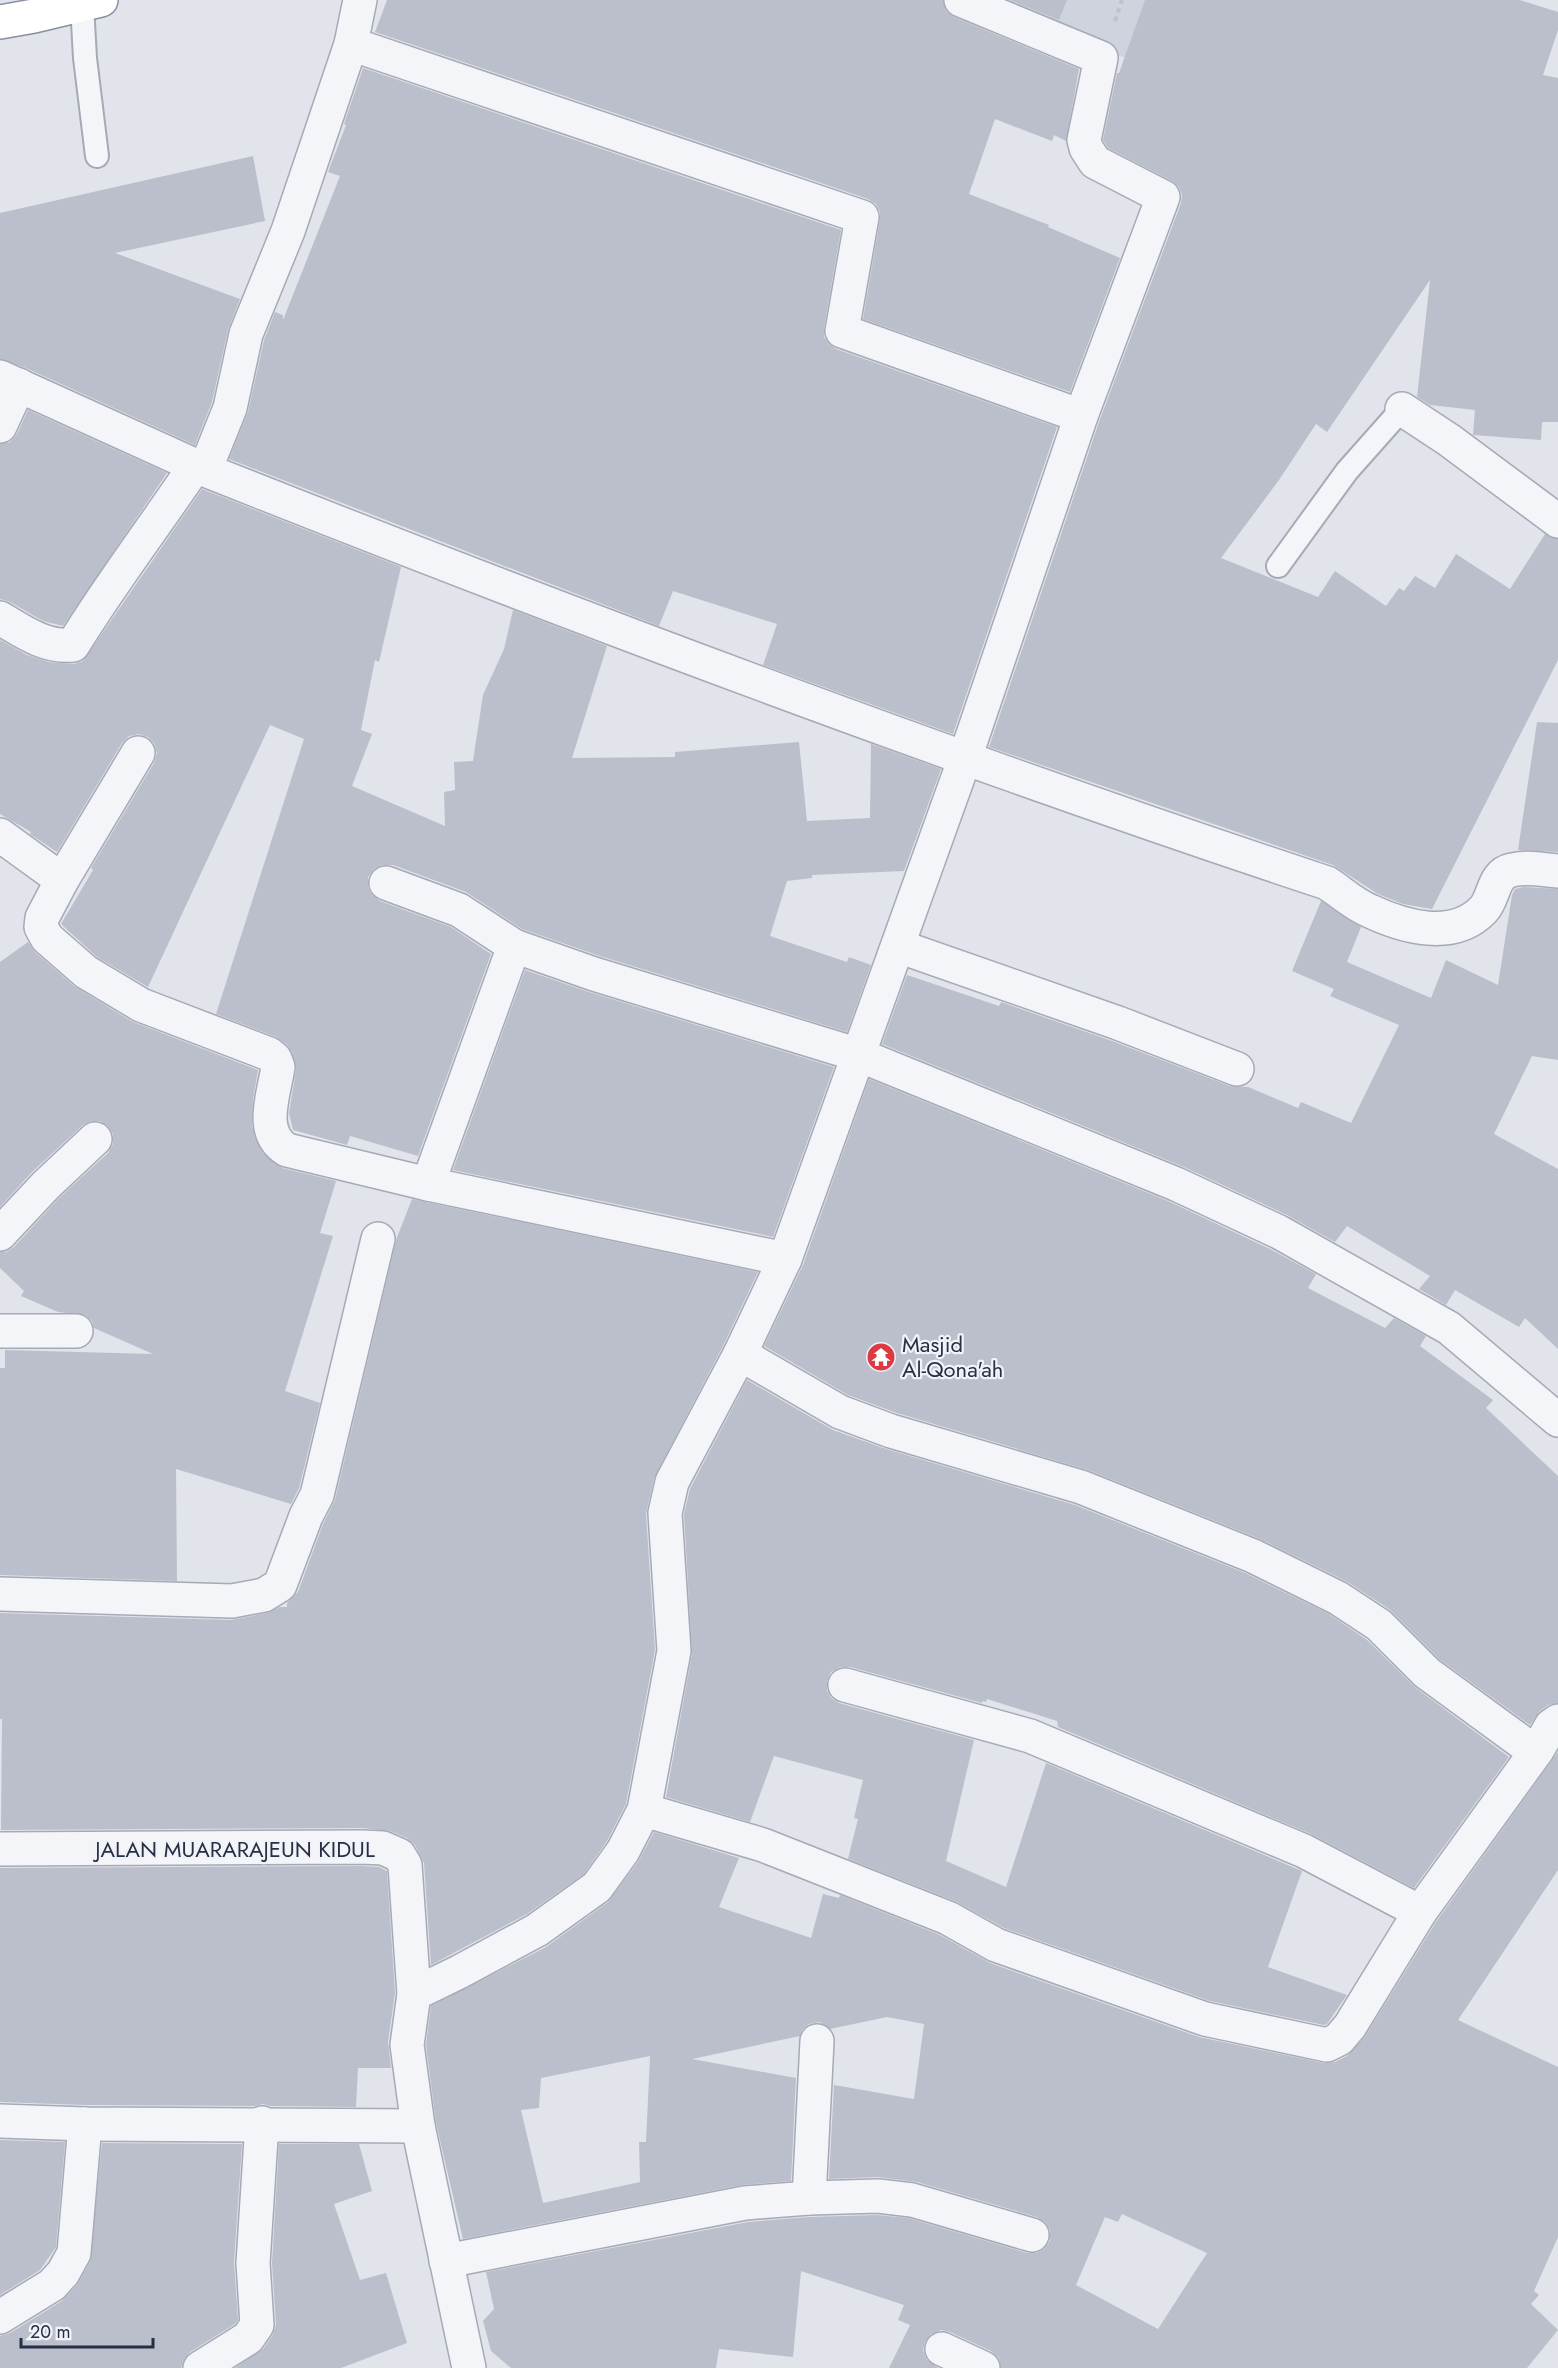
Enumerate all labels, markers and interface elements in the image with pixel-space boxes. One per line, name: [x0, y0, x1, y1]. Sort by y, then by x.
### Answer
place label: Masjid Al-Qona'ah: [902, 1328, 1003, 1385]
temple icon: Masjid Al-Qona'ah: [865, 1341, 897, 1373]
street label: JALAN MUARARAJEUN KIDUL: [92, 1833, 375, 1865]
scale bar: [21, 2311, 153, 2349]
text: 20 m: [30, 2319, 70, 2345]

